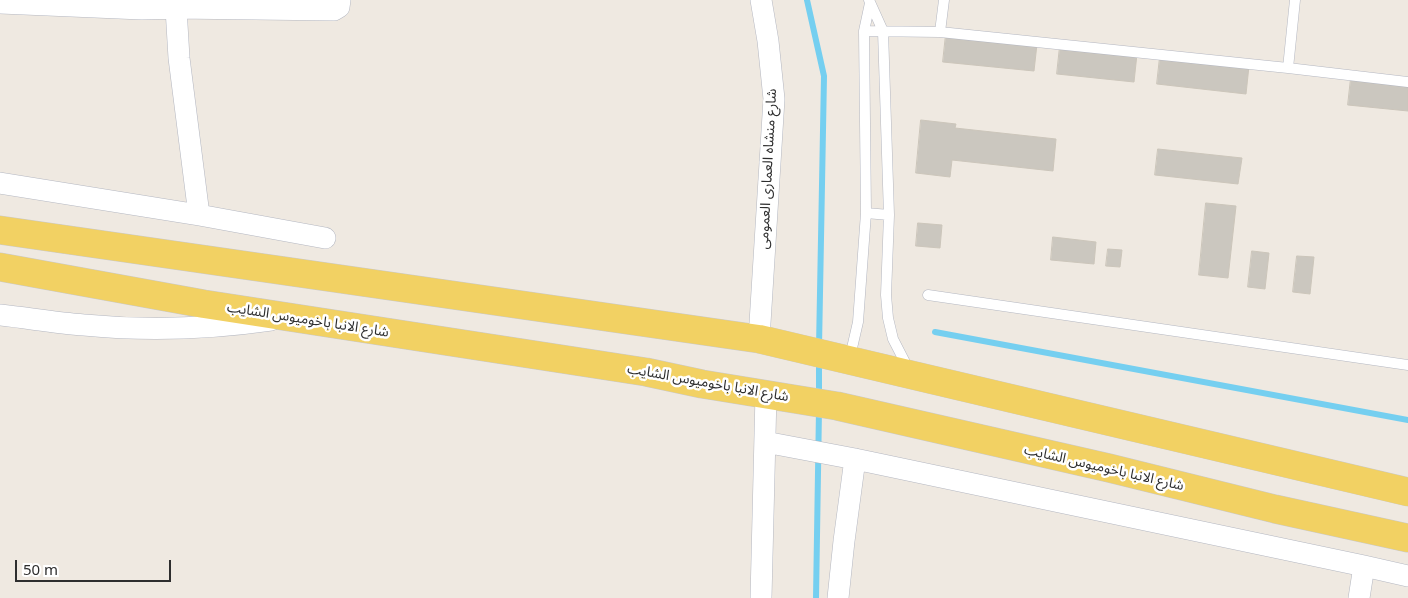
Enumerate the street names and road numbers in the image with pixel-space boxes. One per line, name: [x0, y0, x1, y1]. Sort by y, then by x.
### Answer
street label: شارع منشاه العمارى العمومى: [755, 88, 781, 250]
street label: شارع الانبا باخوميوس الشايب: [226, 299, 390, 341]
street label: شارع الانبا باخوميوس الشايب: [626, 361, 790, 405]
street label: شارع الانبا باخوميوس الشايب: [1022, 441, 1186, 495]

